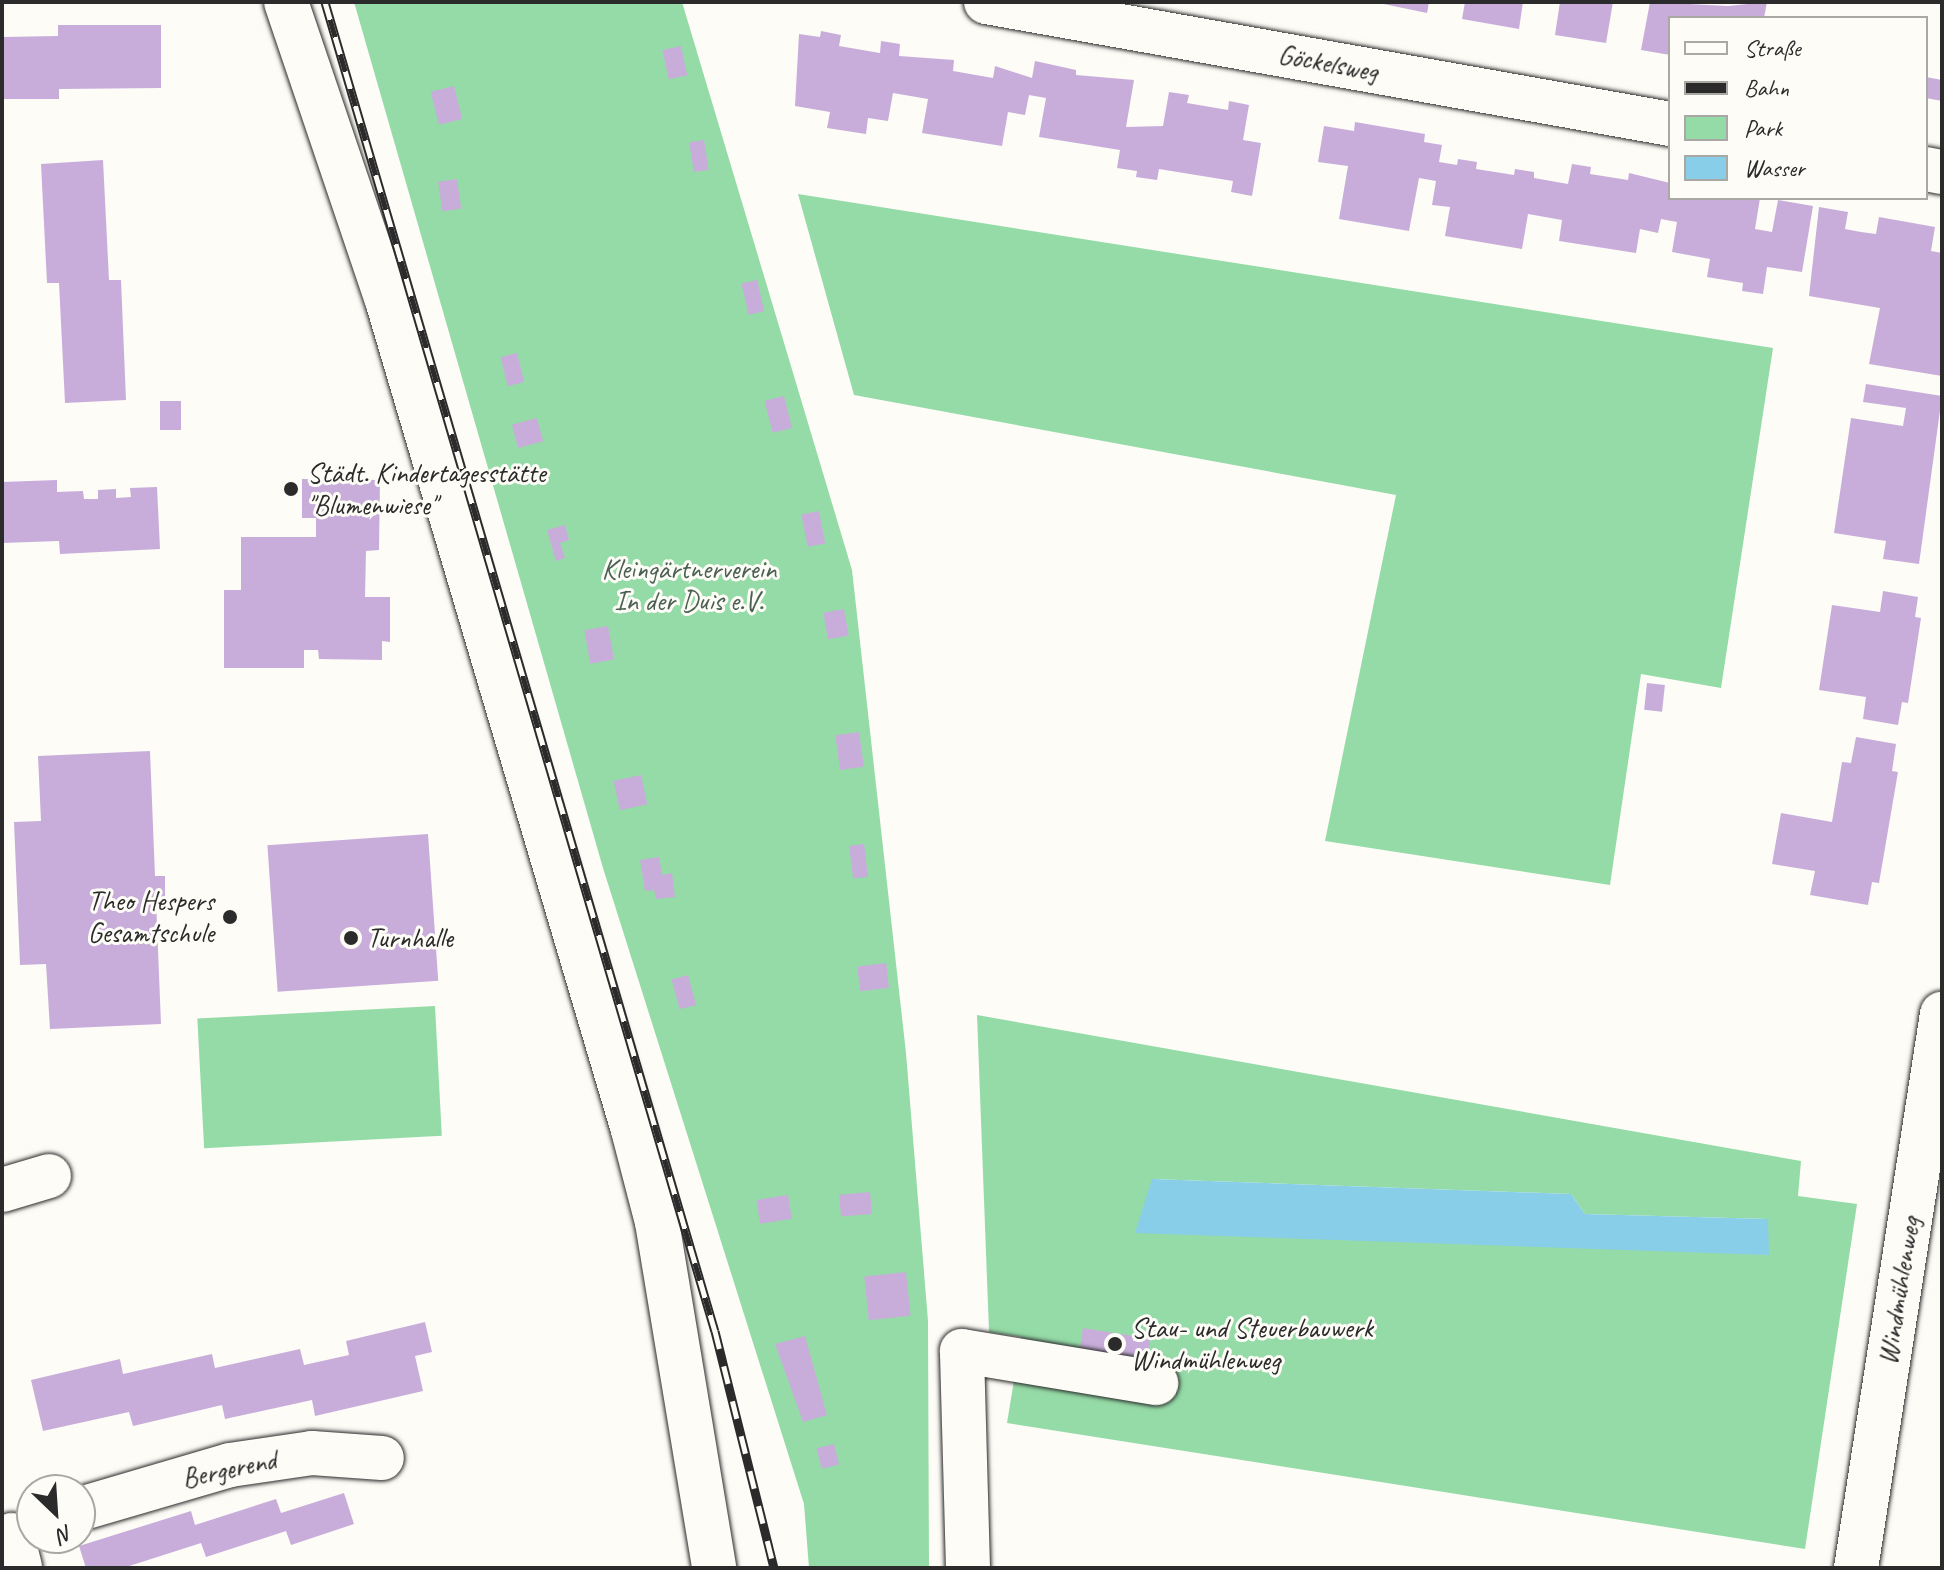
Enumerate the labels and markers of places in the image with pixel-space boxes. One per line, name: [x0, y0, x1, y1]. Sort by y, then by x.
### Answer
place label: Städt. Kindertagesstätte "Blumenwiese": [307, 456, 546, 522]
marker: Städt. Kindertagesstätte "Blumenwiese": [282, 480, 300, 498]
place label: Theo Hespers Gesamtschule: [88, 884, 214, 950]
marker: Theo Hespers Gesamtschule: [221, 908, 239, 926]
place label: Turnhalle: [367, 921, 453, 955]
marker: Turnhalle: [342, 929, 360, 947]
place label: Stau- und Steuerbauwerk Windmühlenweg: [1131, 1311, 1374, 1377]
marker: Stau- und Steuerbauwerk Windmühlenweg: [1106, 1335, 1124, 1353]

